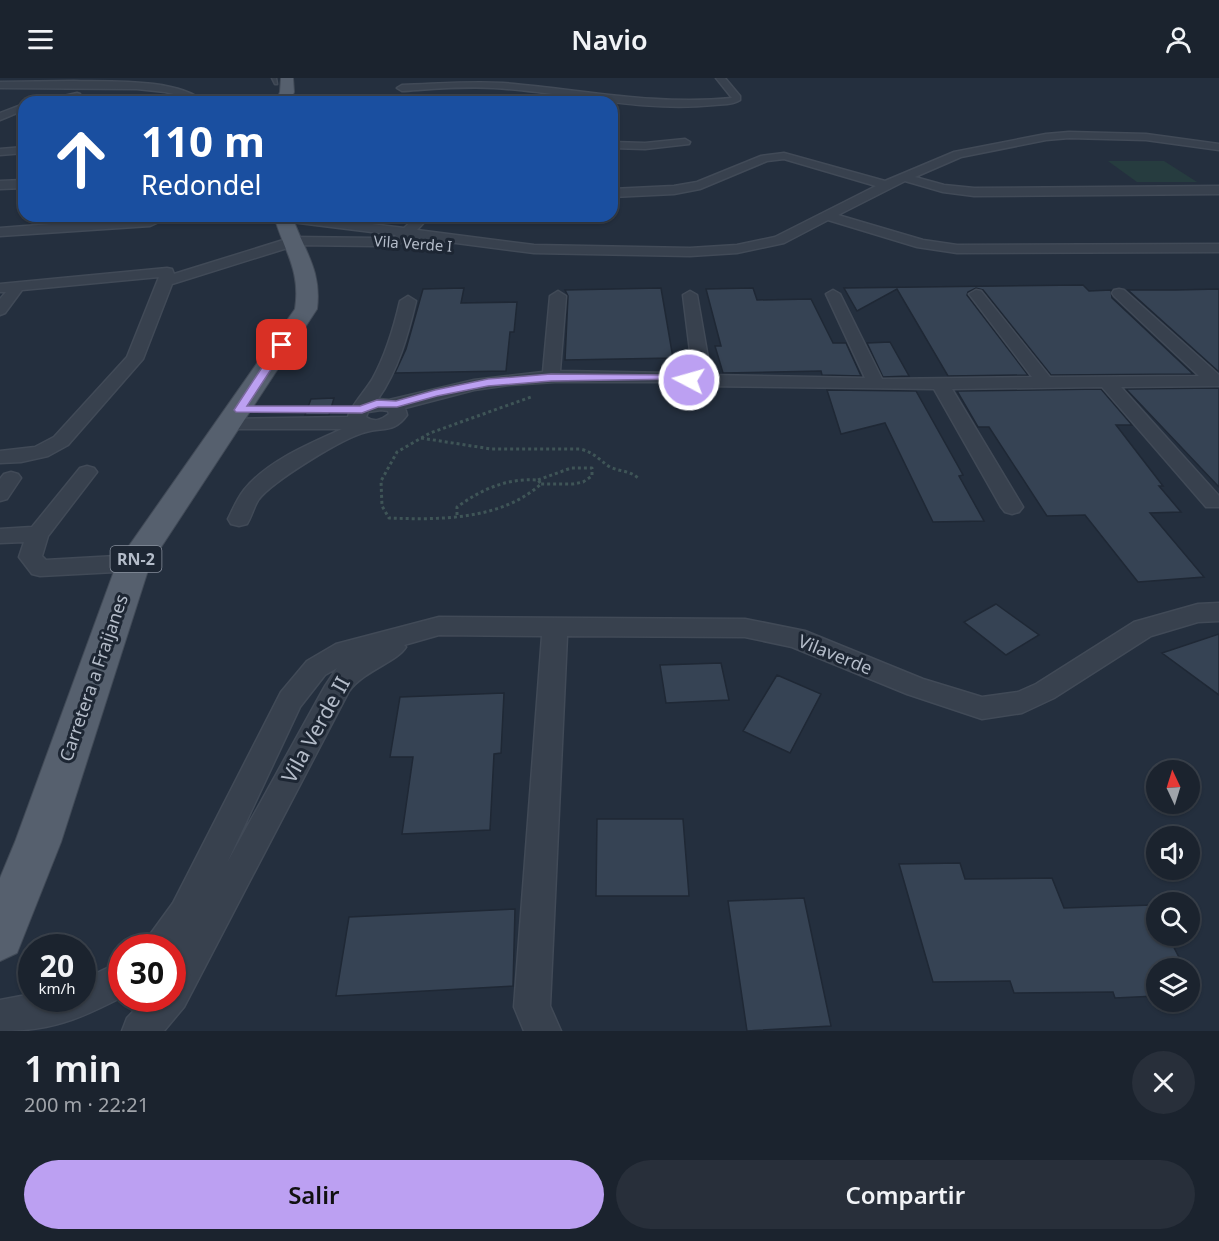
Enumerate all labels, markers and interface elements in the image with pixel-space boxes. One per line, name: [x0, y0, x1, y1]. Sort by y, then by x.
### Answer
text: Navio: [571, 21, 648, 58]
icon: menu: [24, 23, 57, 56]
icon: person: [1162, 23, 1195, 56]
text: 110 m: [141, 112, 265, 169]
icon: ahead: [42, 120, 120, 198]
text: Redondel: [141, 166, 261, 203]
street label: Vila Verde I: [373, 230, 453, 256]
pin: [256, 319, 307, 370]
icon: arrive: [265, 328, 298, 361]
position arrow: [657, 348, 721, 412]
road number: RN-2: [110, 546, 162, 572]
street label: Carretera a Fraijanes: [53, 591, 133, 764]
street label: Vilaverde: [795, 628, 876, 680]
street label: Vila Verde II: [274, 671, 356, 788]
north arrow: [1146, 760, 1200, 814]
map controls: [1146, 760, 1200, 1012]
button: sound: [1146, 826, 1200, 880]
button: search: [1146, 892, 1200, 946]
speed limit sign: 30: [108, 934, 186, 1012]
text: 20: [40, 945, 74, 986]
button: layers: [1146, 958, 1200, 1012]
text: km/h: [39, 978, 75, 998]
text: 1 min: [24, 1044, 122, 1093]
button: close: [1132, 1051, 1195, 1114]
text: 200 m · 22:21: [24, 1091, 149, 1118]
button: Salir: [24, 1160, 604, 1229]
button: Compartir: [616, 1160, 1195, 1229]

